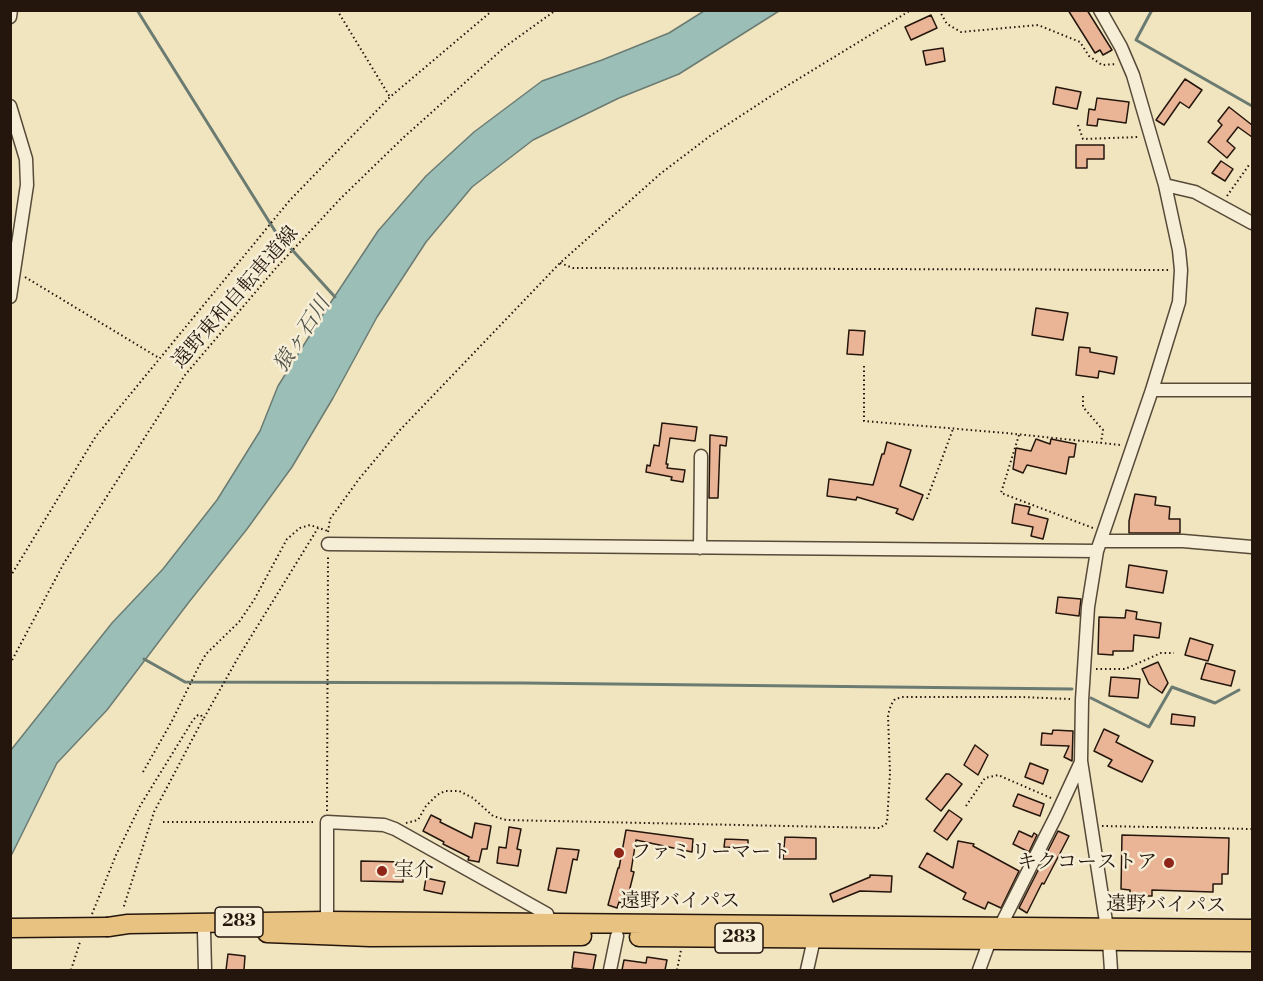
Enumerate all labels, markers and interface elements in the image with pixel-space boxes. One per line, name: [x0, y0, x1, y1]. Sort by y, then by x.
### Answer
street label: 遠野東和自転車道線: [168, 222, 304, 374]
water label: 猿ヶ石川: [270, 293, 336, 377]
place label: ファミリーマート: [631, 841, 791, 865]
marker: ファミリーマート: [612, 846, 626, 860]
place label: キクコーストア: [1017, 851, 1157, 875]
marker: キクコーストア: [1162, 856, 1176, 870]
place label: 宝介: [394, 859, 434, 883]
marker: 宝介: [375, 864, 389, 878]
street label: 遠野バイパス: [620, 890, 740, 914]
street label: 遠野バイパス: [1106, 893, 1226, 919]
road number: 283: [215, 907, 263, 937]
road number: 283: [715, 923, 763, 953]

